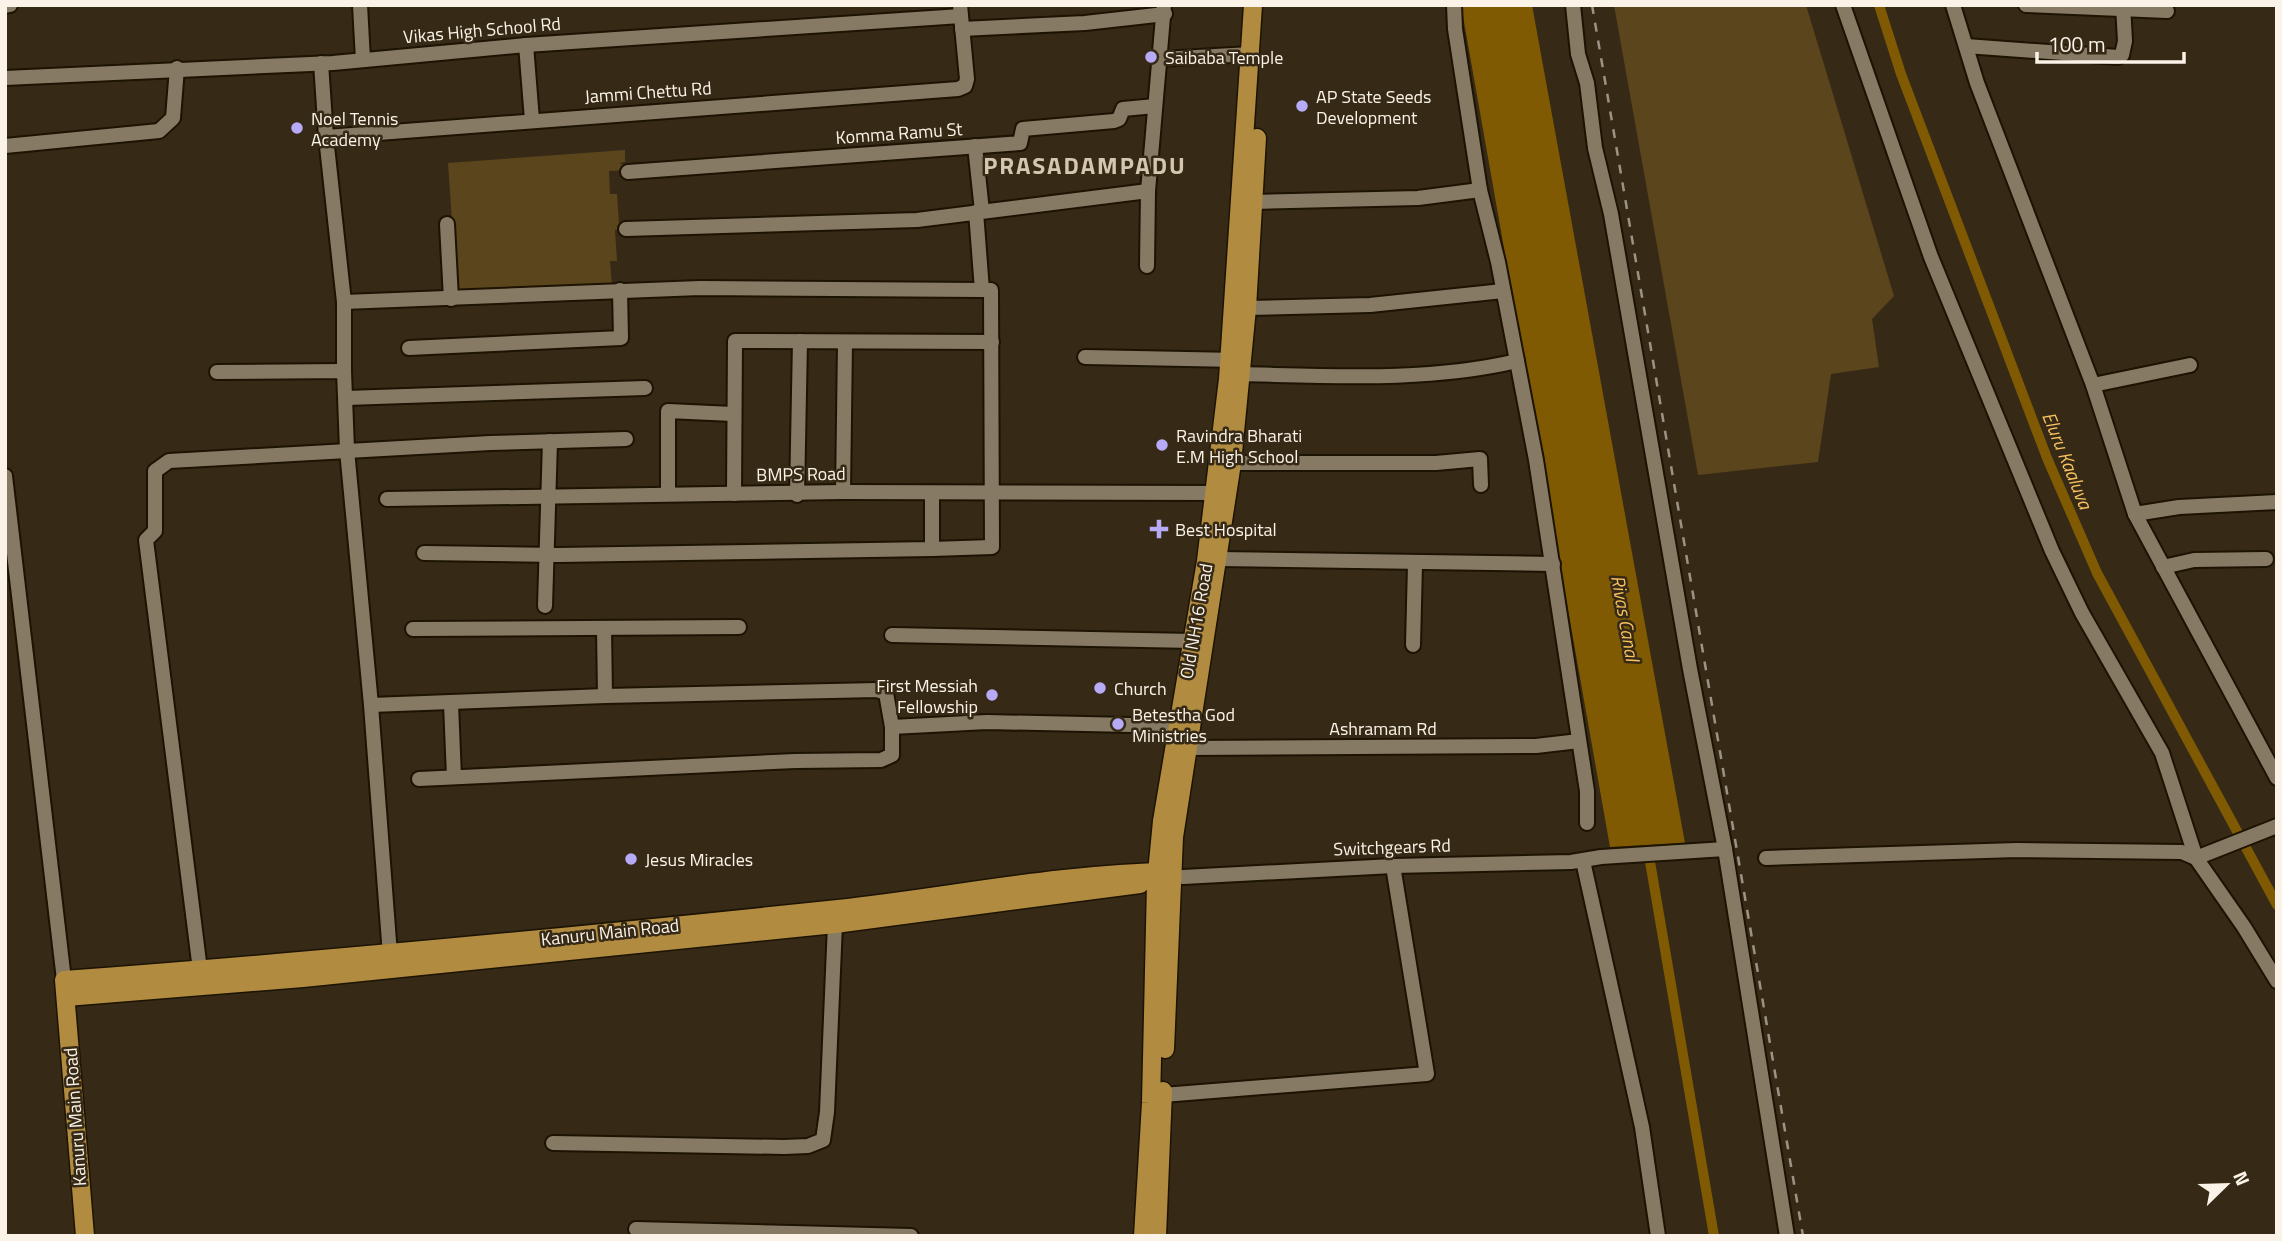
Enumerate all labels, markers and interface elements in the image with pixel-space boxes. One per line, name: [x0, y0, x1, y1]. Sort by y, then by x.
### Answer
street label: Vikas High School Rd: [402, 10, 562, 50]
scale bar: [2037, 21, 2184, 65]
text: 100 m: [2048, 28, 2105, 60]
place label: Saibaba Temple: [1165, 44, 1283, 71]
marker: Saibaba Temple: [1143, 49, 1159, 65]
street label: Jammi Chettu Rd: [584, 74, 712, 110]
place label: AP State Seeds Development: [1316, 83, 1432, 131]
marker: AP State Seeds Development: [1294, 98, 1310, 114]
place label: Noel Tennis Academy: [311, 105, 398, 153]
street label: Komma Ramu St: [835, 115, 964, 151]
marker: Noel Tennis Academy: [289, 120, 305, 136]
district label: PRASADAMPADU: [983, 147, 1187, 183]
water label: Eluru Kaaluva: [2035, 407, 2101, 514]
place label: Ravindra Bharati E.M High School: [1176, 422, 1302, 470]
marker: Ravindra Bharati E.M High School: [1154, 437, 1170, 453]
street label: BMPS Road: [756, 460, 846, 488]
place label: Best Hospital: [1175, 516, 1277, 543]
marker: Best Hospital: [1149, 519, 1169, 539]
street label: Old NH16 Road: [1173, 561, 1219, 681]
water label: Rivas Canal: [1604, 573, 1648, 665]
place label: First Messiah Fellowship: [876, 672, 978, 720]
place label: Church: [1114, 675, 1167, 702]
marker: Church: [1092, 680, 1108, 696]
marker: First Messiah Fellowship: [984, 687, 1000, 703]
place label: Betestha God Ministries: [1132, 701, 1235, 749]
street label: Ashramam Rd: [1329, 715, 1437, 742]
marker: Betestha God Ministries: [1110, 716, 1126, 732]
street label: Switchgears Rd: [1333, 831, 1451, 863]
place label: Jesus Miracles: [645, 846, 753, 873]
marker: Jesus Miracles: [623, 851, 639, 867]
street label: Kanuru Main Road: [540, 911, 680, 953]
street label: Kanuru Main Road: [57, 1047, 93, 1187]
north arrow: [2191, 1150, 2261, 1220]
text: N: [2226, 1166, 2258, 1190]

